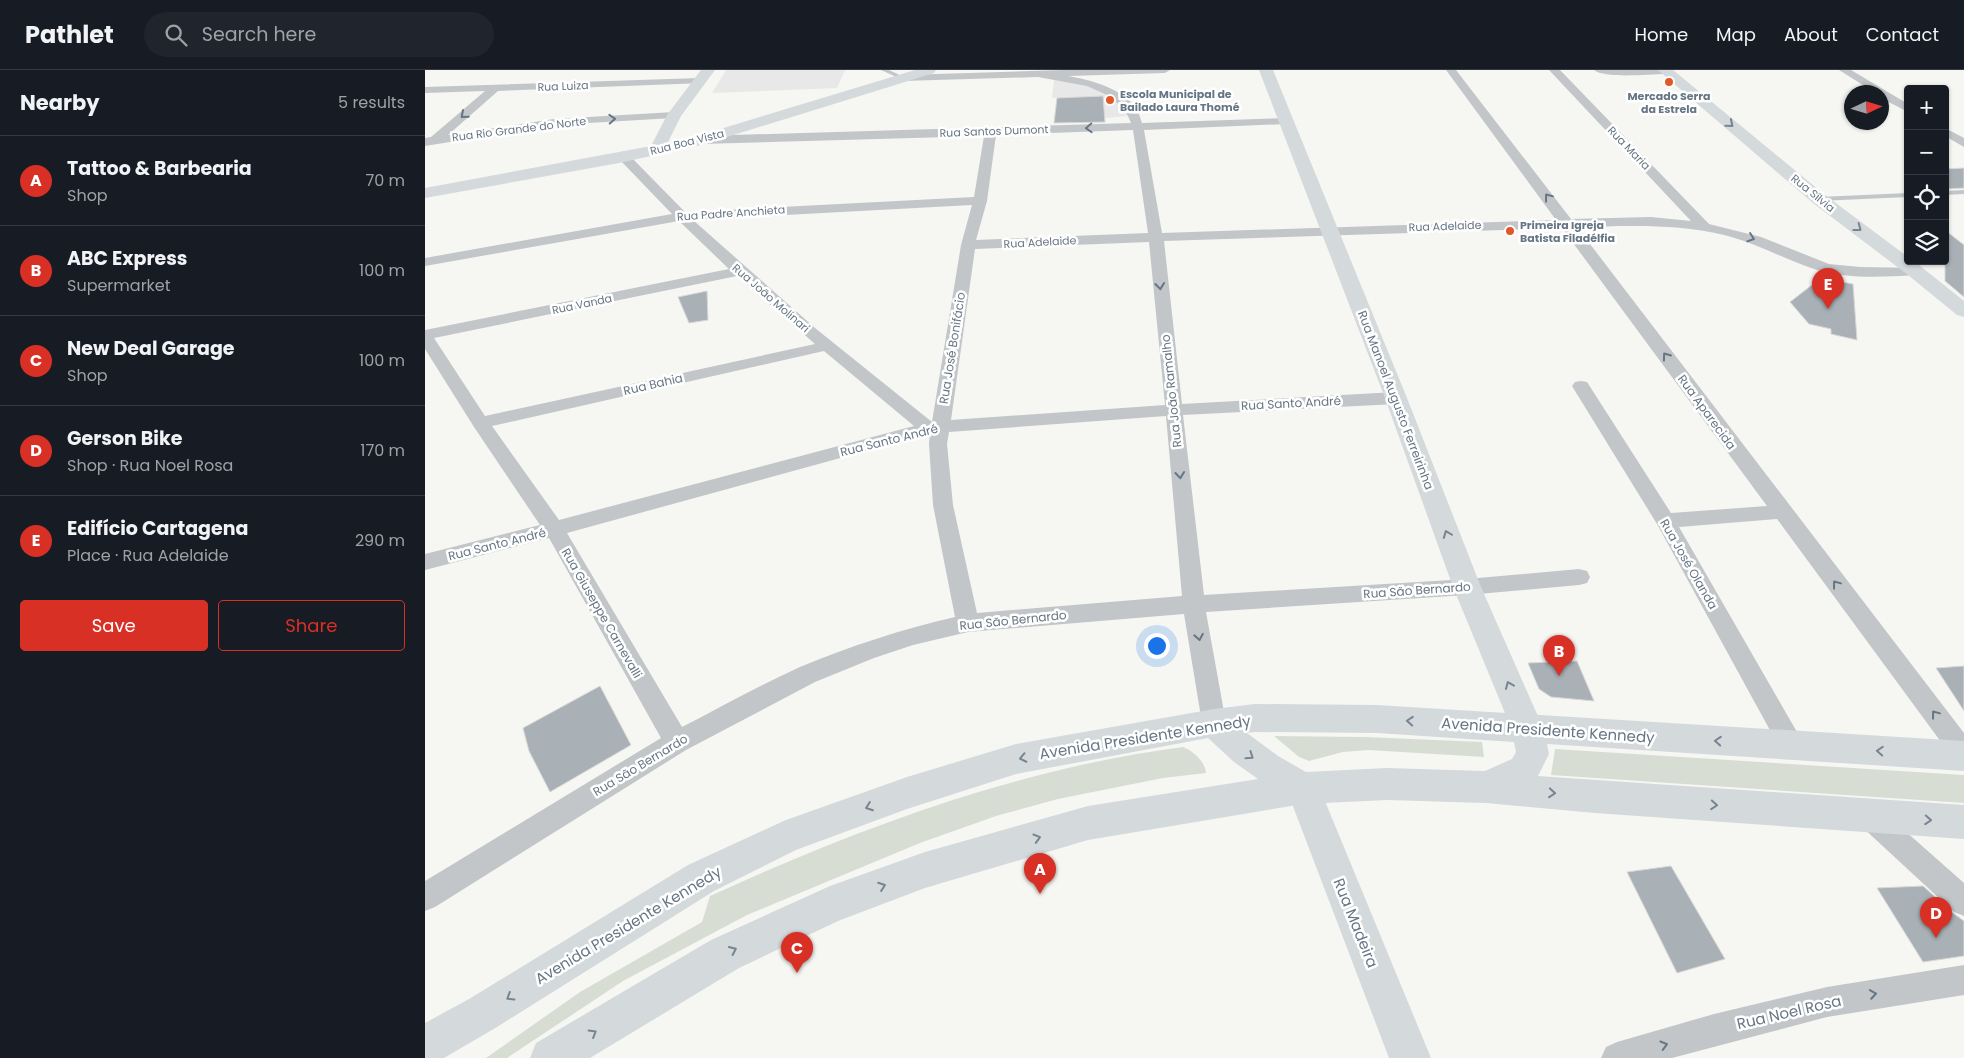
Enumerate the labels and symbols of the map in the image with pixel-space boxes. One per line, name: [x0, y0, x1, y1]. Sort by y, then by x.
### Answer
marker: Mercado Serra da Estrela: [1663, 76, 1675, 88]
street label: Rua Luiza: [537, 77, 589, 95]
north arrow: [1844, 85, 1889, 130]
place label: Escola Municipal de Bailado Laura Thomé: [1120, 86, 1240, 115]
place label: Mercado Serra da Estrela: [1628, 88, 1710, 117]
marker: Escola Municipal de Bailado Laura Thomé: [1104, 94, 1116, 106]
one-way arrow: [461, 109, 470, 117]
street label: Rua Rio Grande do Norte: [451, 113, 587, 145]
one-way arrow: [608, 113, 616, 124]
one-way arrow: [1724, 118, 1733, 127]
street label: Rua Santos Dumont: [939, 121, 1049, 141]
one-way arrow: [1085, 122, 1093, 133]
street label: Rua Maria: [1604, 123, 1654, 173]
street label: Rua Boa Vista: [648, 125, 726, 159]
street label: Rua Sílvia: [1788, 170, 1838, 216]
one-way arrow: [1546, 194, 1554, 203]
street label: Rua Padre Anchieta: [676, 201, 786, 225]
street label: Rua Adelaide: [1408, 217, 1482, 235]
place label: Primeira Igreja Batista Filadélfia: [1520, 217, 1615, 246]
one-way arrow: [1852, 223, 1861, 231]
marker: Primeira Igreja Batista Filadélfia: [1504, 225, 1516, 237]
street label: Rua Adelaide: [1003, 232, 1077, 252]
one-way arrow: [1746, 232, 1755, 242]
street label: Rua João Molinari: [729, 260, 813, 336]
pin: E: [1812, 268, 1844, 309]
one-way arrow: [1155, 282, 1166, 290]
street label: Rua Vanda: [551, 290, 613, 318]
street label: Rua José Bonifácio: [935, 291, 969, 405]
street label: Rua Manoel Augusto Ferreirinha: [1354, 308, 1438, 492]
street label: Rua João Ramalho: [1157, 333, 1185, 448]
one-way arrow: [1663, 352, 1672, 362]
street label: Rua Bahia: [622, 369, 684, 399]
street label: Rua Aparecida: [1674, 371, 1740, 453]
street label: Rua Santo André: [1241, 392, 1341, 414]
street label: Rua Santo André: [838, 420, 940, 460]
one-way arrow: [1174, 472, 1185, 480]
street label: Rua José Olanda: [1656, 516, 1722, 612]
street label: Rua Santo André: [446, 524, 548, 564]
one-way arrow: [1443, 531, 1453, 539]
street label: Rua Giuseppe Carnevalli: [558, 545, 646, 681]
street label: Rua São Bernardo: [1363, 578, 1472, 602]
one-way arrow: [1834, 581, 1842, 590]
street label: Rua São Bernardo: [959, 606, 1068, 634]
one-way arrow: [1194, 632, 1204, 641]
your location: [1144, 633, 1170, 659]
pin: B: [1543, 635, 1575, 676]
one-way arrow: [1505, 681, 1515, 690]
street label: Avenida Presidente Kennedy: [1038, 710, 1253, 764]
one-way arrow: [1932, 711, 1940, 720]
street label: Avenida Presidente Kennedy: [1441, 712, 1656, 748]
one-way arrow: [1406, 716, 1414, 727]
street label: Rua São Bernardo: [589, 730, 691, 800]
one-way arrow: [1714, 736, 1722, 747]
one-way arrow: [1876, 746, 1884, 757]
one-way arrow: [1244, 750, 1254, 759]
one-way arrow: [1019, 752, 1028, 763]
one-way arrow: [1548, 787, 1556, 798]
one-way arrow: [1710, 800, 1718, 811]
one-way arrow: [865, 801, 873, 811]
one-way arrow: [1925, 814, 1933, 825]
one-way arrow: [1033, 833, 1041, 843]
pin: A: [1024, 853, 1056, 894]
street label: Avenida Presidente Kennedy: [531, 861, 725, 989]
street label: Rua Madeira: [1329, 875, 1383, 971]
one-way arrow: [877, 882, 886, 892]
pin: D: [1920, 897, 1952, 938]
pin: C: [781, 932, 813, 973]
one-way arrow: [728, 946, 737, 956]
one-way arrow: [506, 990, 515, 1000]
street label: Rua Noel Rosa: [1735, 990, 1843, 1034]
one-way arrow: [1868, 990, 1877, 1000]
one-way arrow: [588, 1029, 597, 1039]
one-way arrow: [1659, 1040, 1667, 1050]

